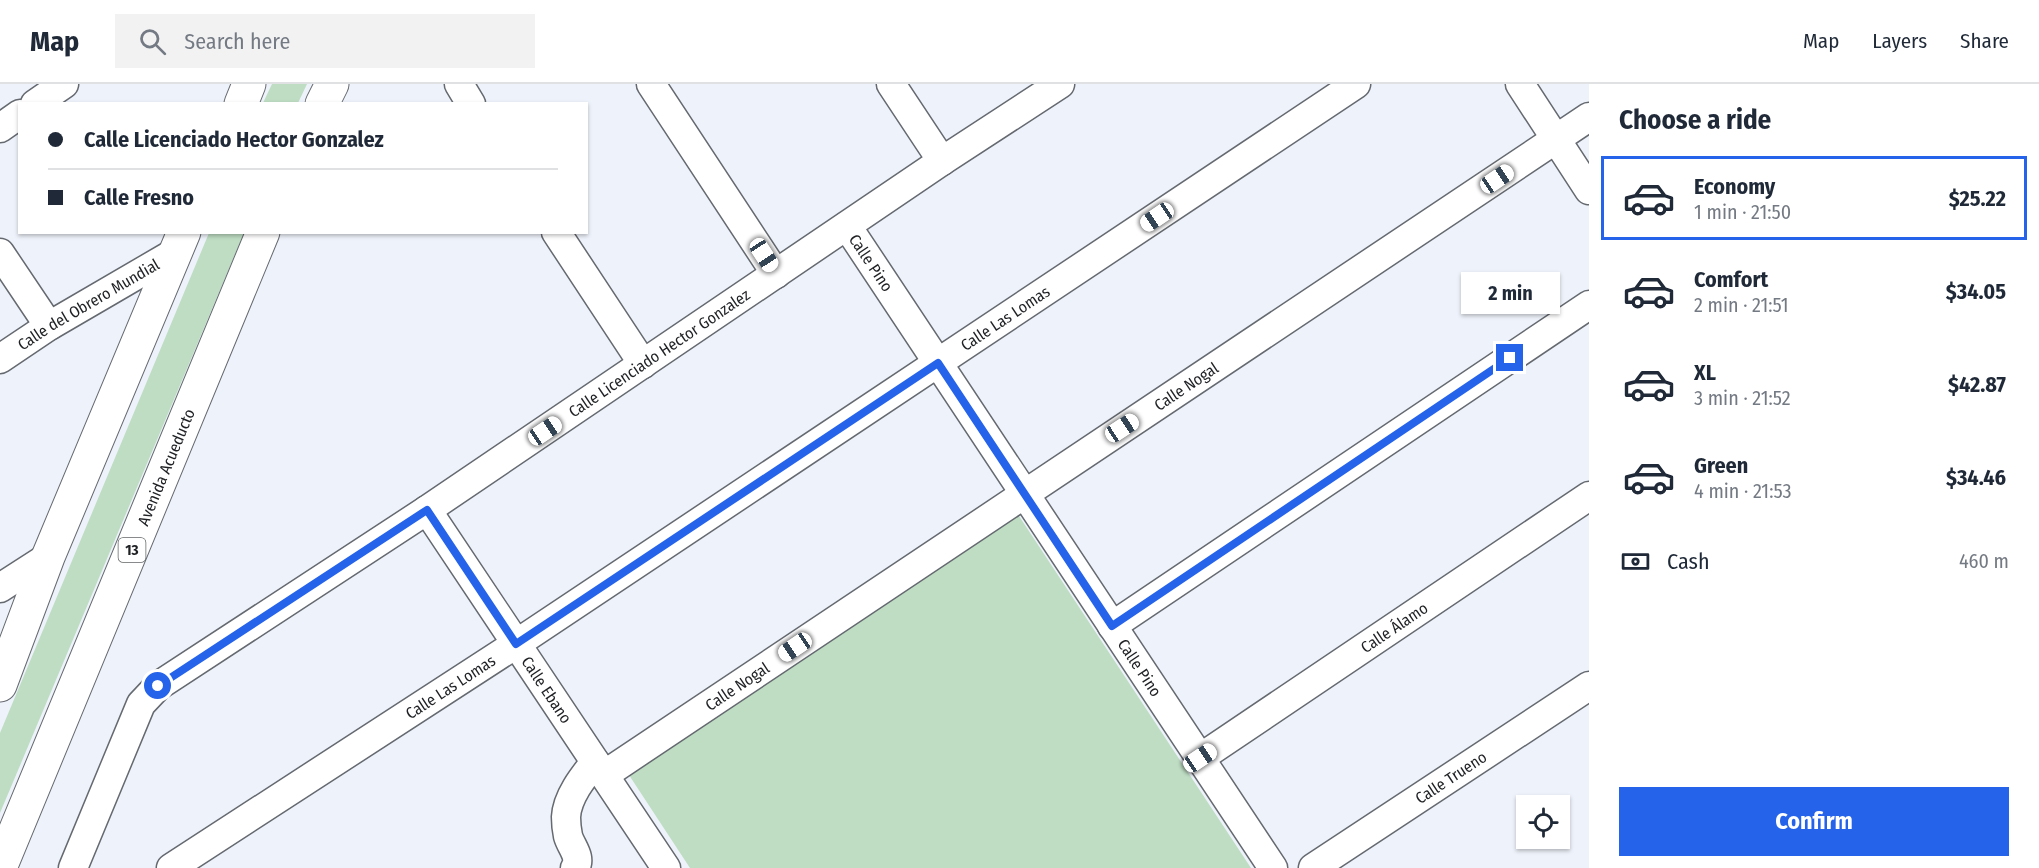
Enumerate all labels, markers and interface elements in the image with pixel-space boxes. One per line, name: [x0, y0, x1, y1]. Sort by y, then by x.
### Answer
search box: [115, 14, 535, 68]
text: Map: [30, 25, 79, 58]
icon: search: [136, 25, 169, 58]
text: Search here: [184, 28, 290, 55]
text: Map: [1803, 28, 1839, 54]
text: Layers: [1872, 28, 1927, 54]
text: Share: [1960, 28, 2009, 54]
text: Choose a ride: [1619, 104, 1771, 136]
text: Calle Licenciado Hector Gonzalez: [84, 126, 384, 153]
car: [1477, 161, 1517, 197]
icon: car: [1622, 171, 1676, 225]
text: Economy: [1694, 173, 1775, 200]
text: Calle Fresno: [84, 184, 194, 211]
text: $25.22: [1949, 185, 2006, 212]
car: [1137, 199, 1177, 235]
text: 1 min · 21:50: [1694, 200, 1791, 224]
street label: Calle Pino: [845, 231, 897, 295]
car: [747, 235, 781, 275]
street label: Calle del Obrero Mundial: [14, 255, 163, 354]
icon: car: [1622, 264, 1676, 318]
text: Comfort: [1694, 266, 1768, 293]
callout: 2 min: [1460, 271, 1559, 313]
text: $34.05: [1946, 278, 2006, 305]
text: 2 min: [1488, 281, 1533, 305]
street label: Calle Las Lomas: [957, 282, 1054, 355]
street label: Calle Licenciado Hector Gonzalez: [565, 285, 753, 421]
text: 2 min · 21:51: [1694, 293, 1789, 317]
route end: [1496, 344, 1523, 371]
icon: car: [1622, 357, 1676, 411]
street label: Calle Nogal: [1151, 358, 1222, 415]
text: XL: [1694, 359, 1716, 386]
text: $42.87: [1948, 371, 2006, 398]
text: 3 min · 21:52: [1694, 386, 1791, 410]
street label: Avenida Acueducto: [134, 406, 199, 528]
car: [1102, 411, 1142, 445]
car: [525, 413, 565, 449]
icon: car: [1622, 450, 1676, 504]
text: Green: [1694, 452, 1748, 479]
text: $34.46: [1946, 464, 2006, 491]
text: 4 min · 21:53: [1694, 479, 1792, 503]
road number: 13: [118, 538, 146, 562]
icon: cash: [1619, 545, 1652, 578]
text: Cash: [1667, 548, 1710, 575]
text: 460 m: [1959, 549, 2009, 573]
street label: Calle Álamo: [1357, 598, 1432, 657]
car: [775, 629, 815, 665]
street label: Calle Pino: [1114, 636, 1166, 700]
street label: Calle Las Lomas: [402, 651, 499, 723]
street label: Calle Ebano: [517, 653, 576, 727]
street label: Calle Nogal: [702, 658, 773, 715]
route start: [144, 672, 171, 699]
car: [1180, 740, 1220, 776]
street label: Calle Trueno: [1412, 747, 1490, 808]
button: Confirm: [1619, 787, 2009, 856]
map controls: [1516, 795, 1570, 849]
button: locate: [1516, 795, 1570, 849]

